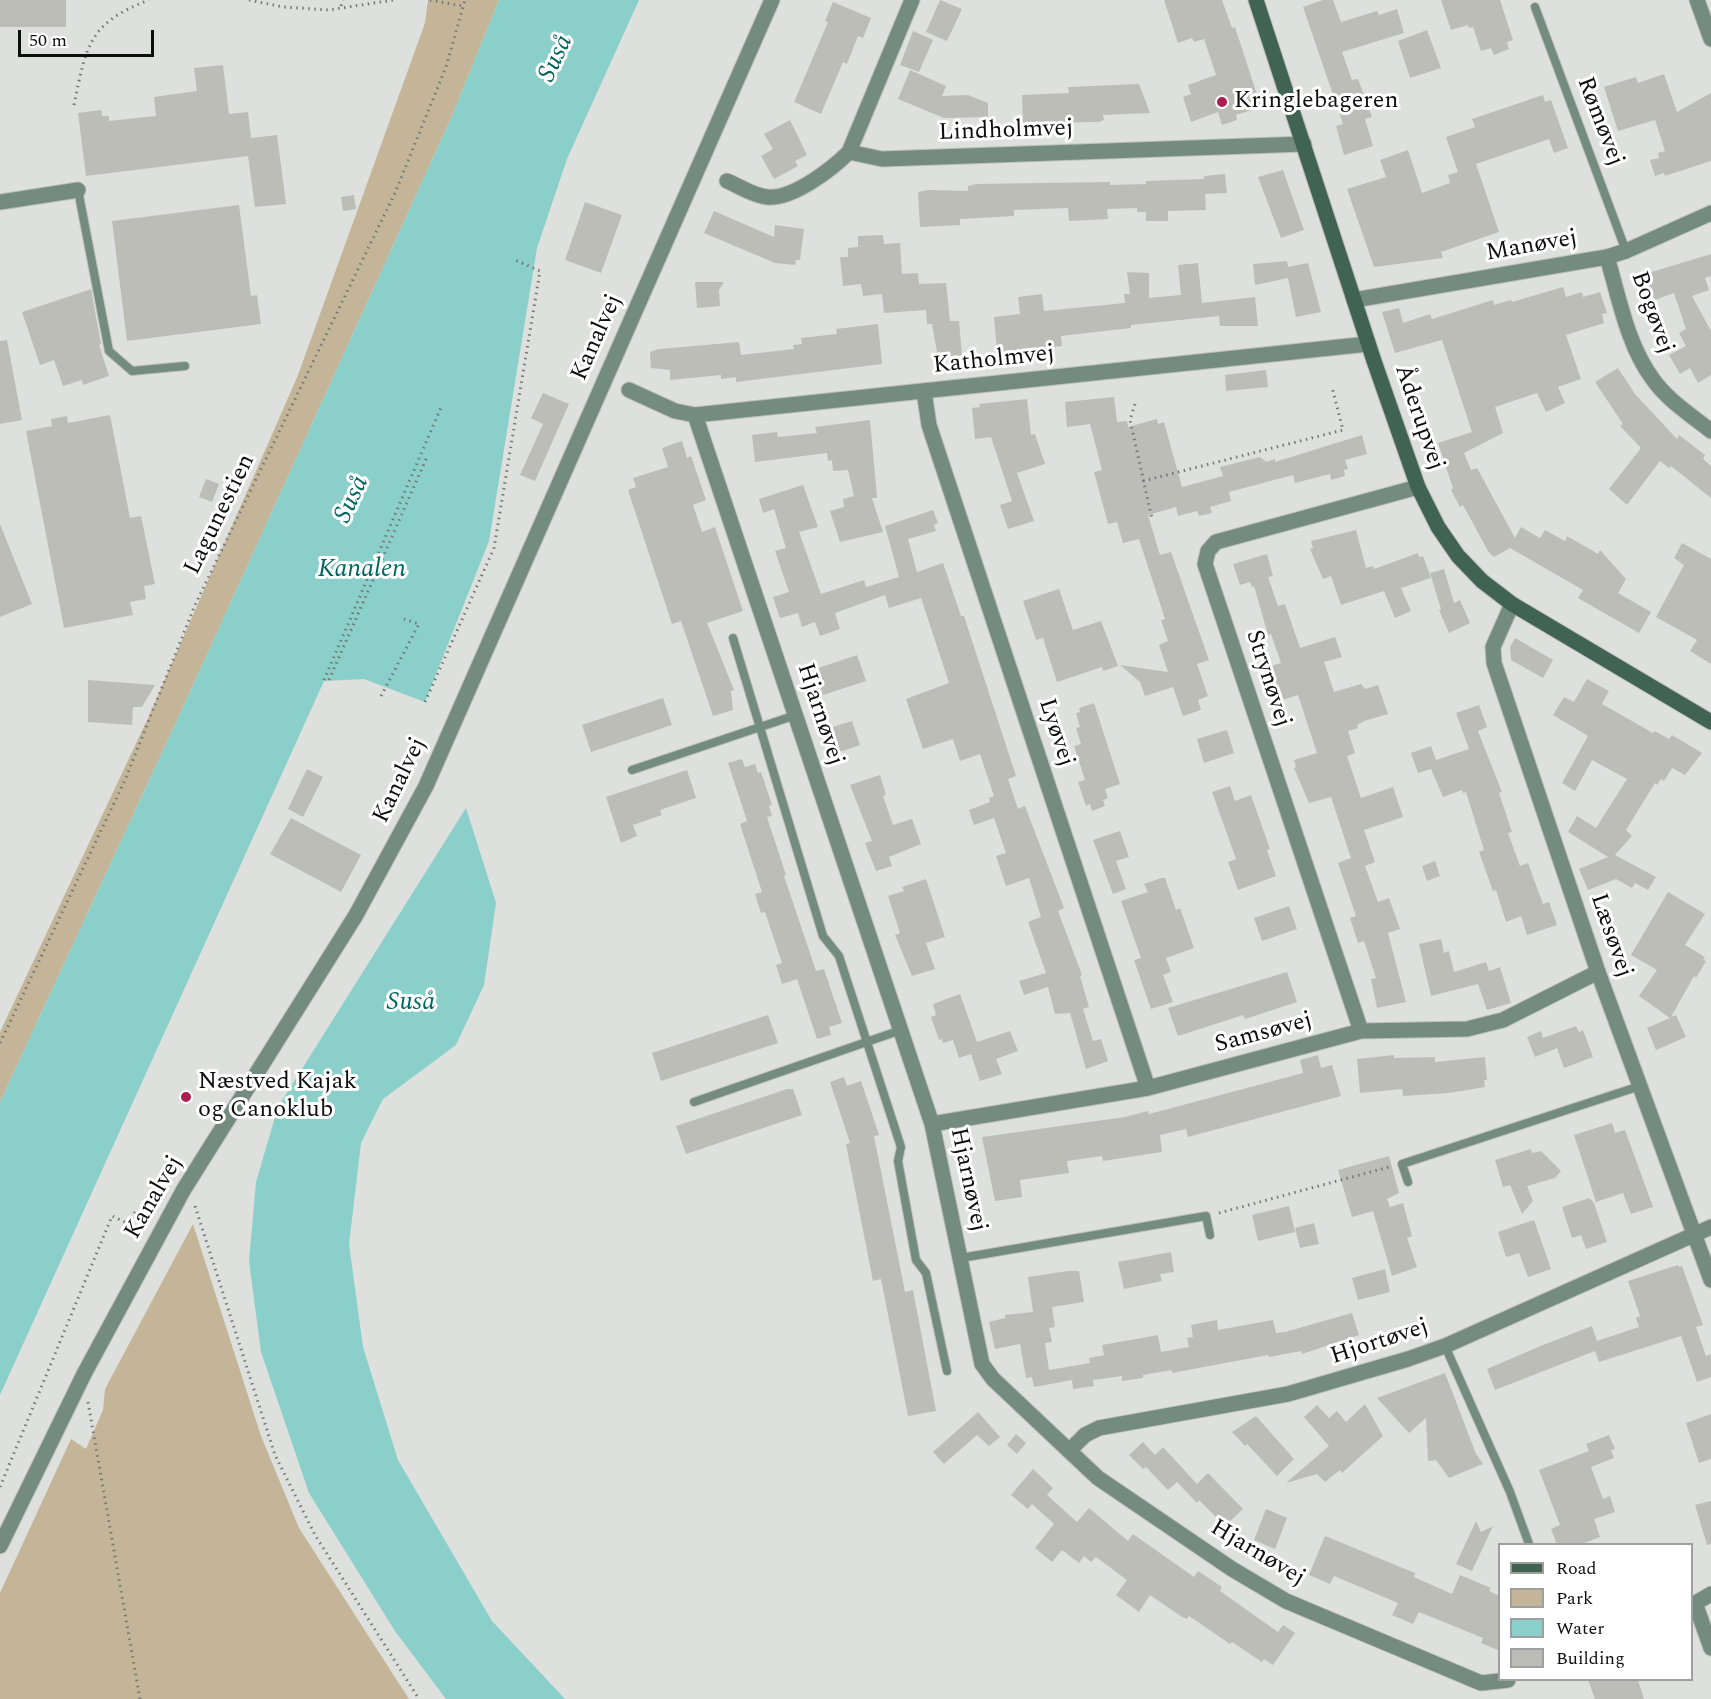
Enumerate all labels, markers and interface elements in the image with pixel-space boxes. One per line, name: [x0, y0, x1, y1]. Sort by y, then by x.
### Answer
scale bar: [21, 18, 158, 56]
text: 50 m: [29, 27, 67, 54]
water label: Suså: [533, 30, 581, 88]
street label: Rømøvej: [1569, 73, 1629, 171]
place label: Kringlebageren: [1234, 88, 1398, 116]
marker: Kringlebageren: [1215, 95, 1229, 109]
street label: Lindholmvej: [938, 115, 1074, 149]
street label: Manøvej: [1484, 225, 1580, 269]
street label: Bogøvej: [1623, 268, 1679, 358]
street label: Kanalvej: [566, 290, 630, 386]
street label: Katholmvej: [932, 340, 1056, 382]
street label: Åderupvej: [1387, 361, 1449, 475]
street label: Lagunestien: [179, 450, 263, 580]
water label: Suså: [329, 471, 377, 529]
water label: Kanalen: [318, 555, 406, 587]
street label: Strynøvej: [1238, 627, 1296, 731]
street label: Hjarnøvej: [789, 660, 849, 770]
street label: Lyøvej: [1030, 695, 1080, 771]
street label: Kanalvej: [368, 733, 434, 829]
street label: Læsøvej: [1582, 890, 1638, 982]
water label: Suså: [387, 988, 435, 1020]
street label: Samsøvej: [1212, 1007, 1316, 1061]
place label: Næstved Kajak og Canoklub: [198, 1069, 357, 1125]
marker: Næstved Kajak og Canoklub: [179, 1090, 193, 1104]
street label: Hjarnøvej: [942, 1125, 992, 1235]
street label: Kanalvej: [120, 1151, 190, 1245]
street label: Hjortøvej: [1327, 1314, 1433, 1372]
street label: Hjarnøvej: [1204, 1514, 1310, 1594]
legend: [1498, 1543, 1693, 1681]
text: Road: [1556, 1555, 1597, 1582]
text: Park: [1556, 1585, 1593, 1612]
text: Water: [1556, 1615, 1604, 1642]
text: Building: [1556, 1645, 1625, 1672]

